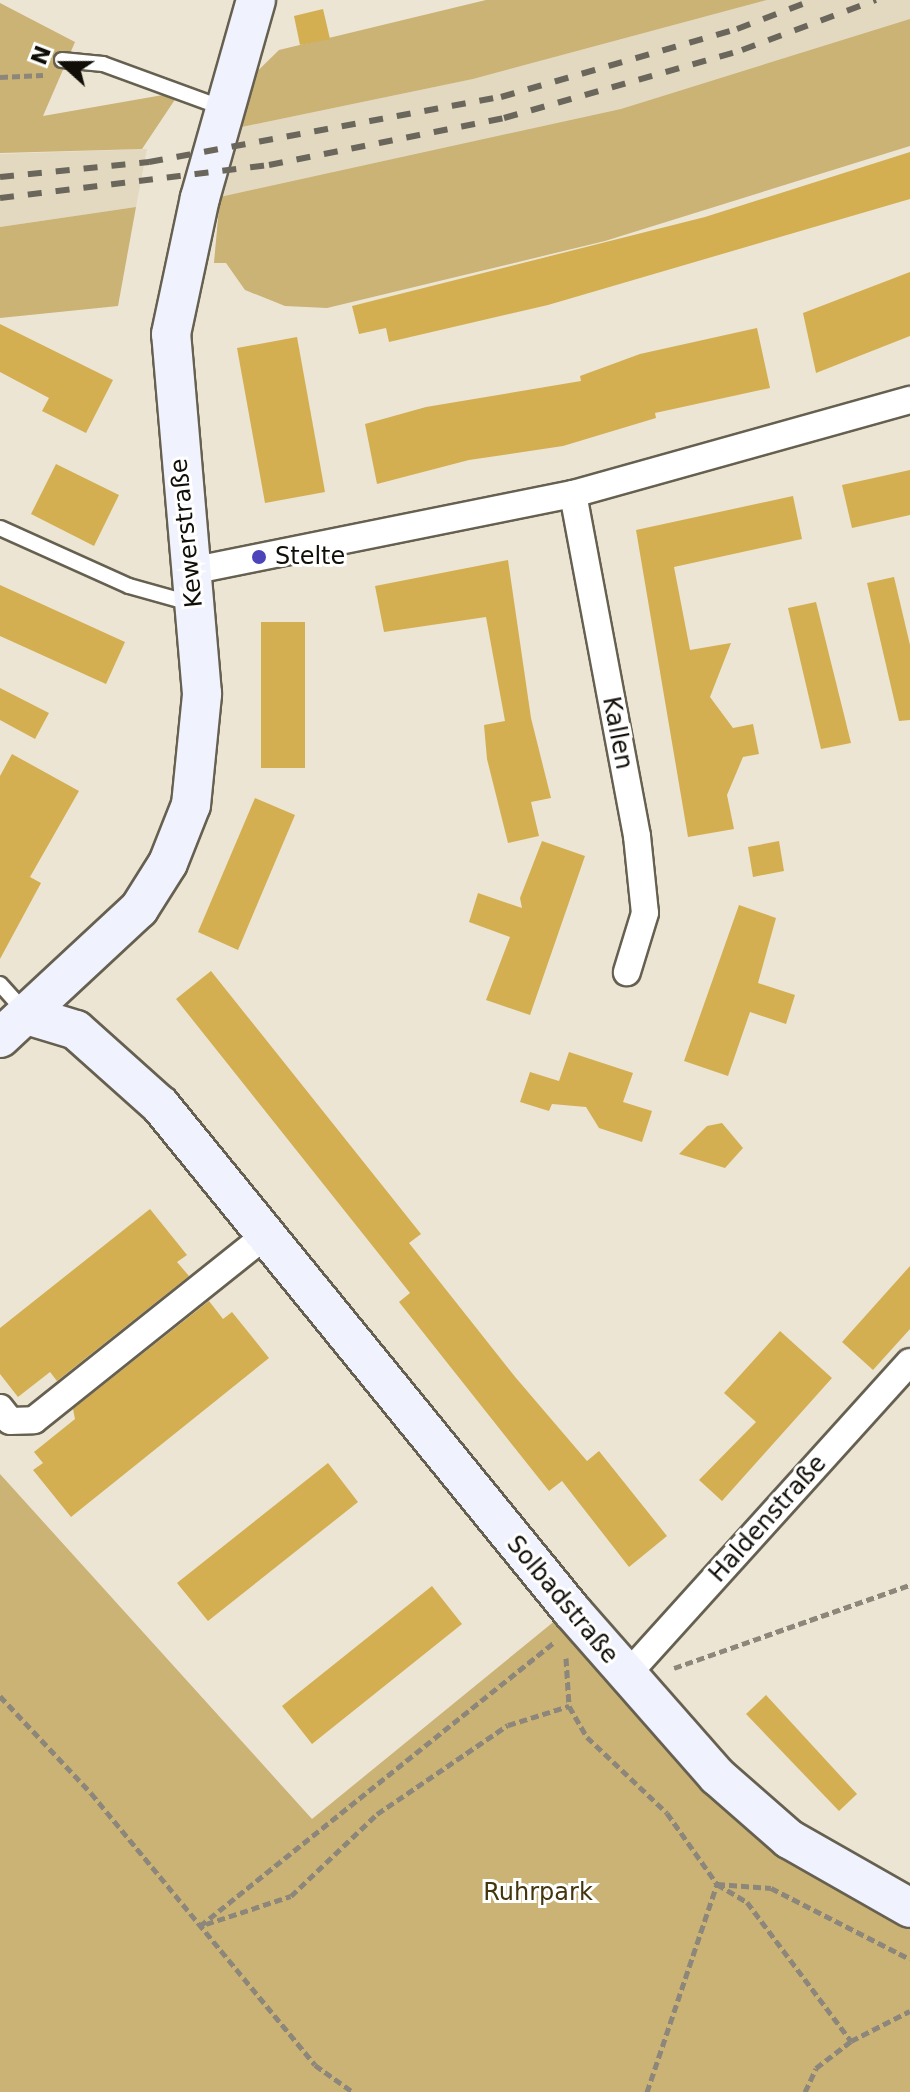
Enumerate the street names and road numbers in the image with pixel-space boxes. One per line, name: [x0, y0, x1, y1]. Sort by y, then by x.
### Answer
street label: Kewerstraße: [165, 457, 209, 609]
street label: Kallen: [596, 694, 638, 772]
street label: Haldenstraße: [703, 1450, 833, 1588]
street label: Solbadstraße: [500, 1530, 624, 1670]

